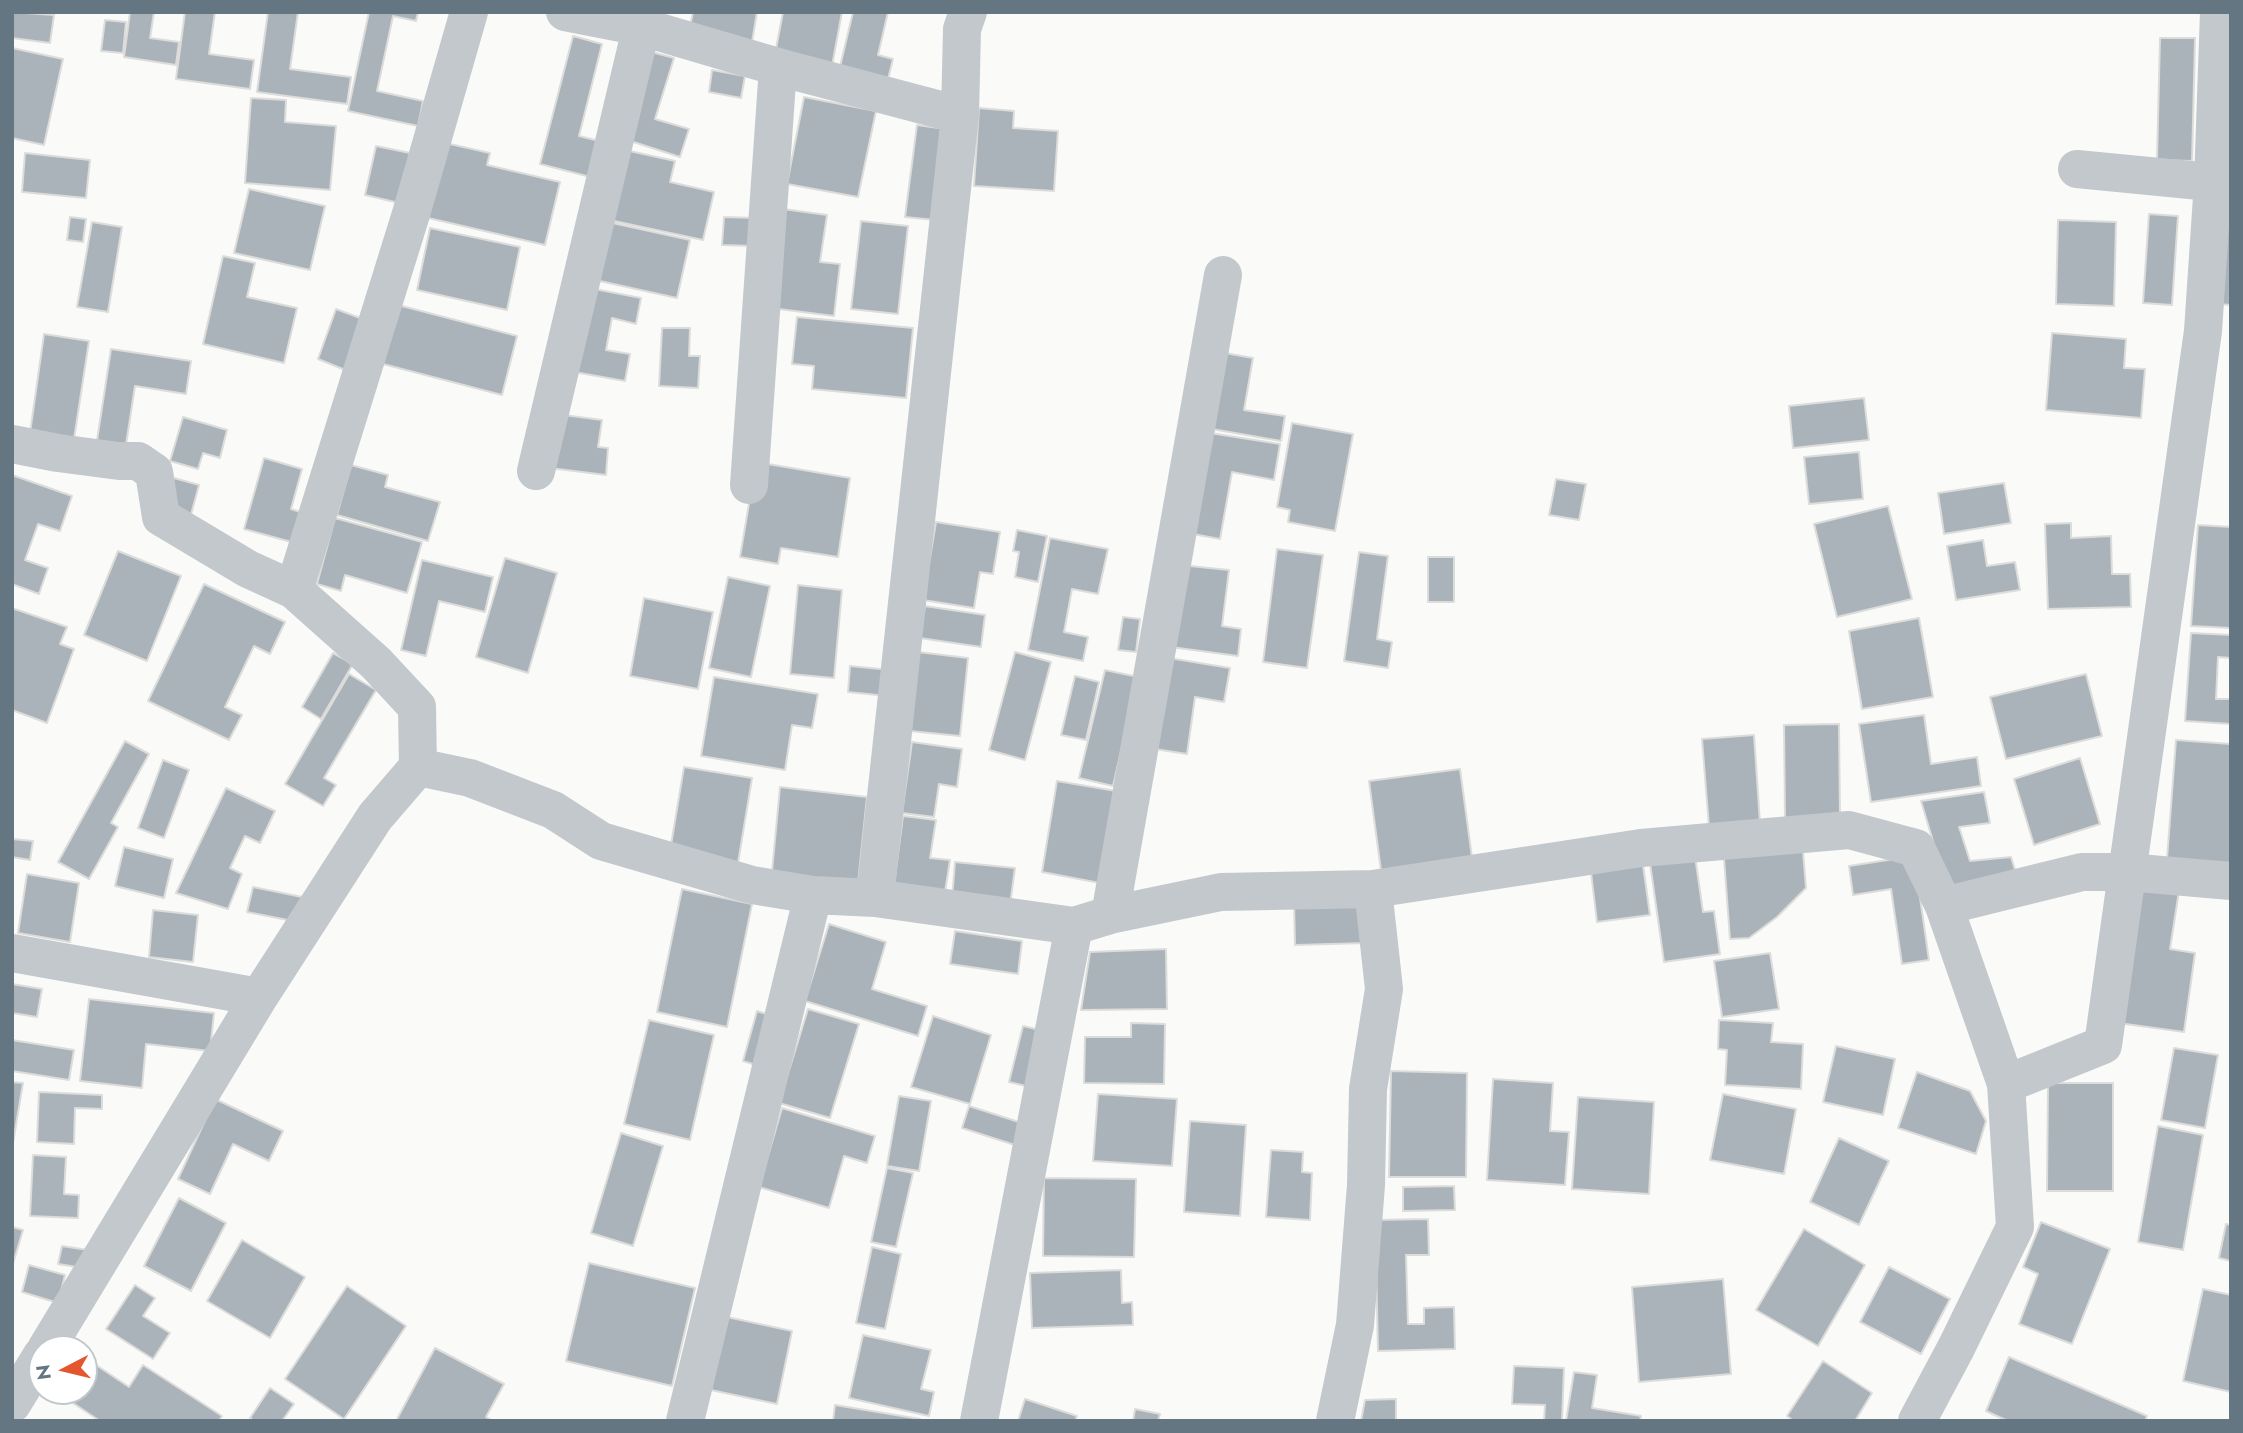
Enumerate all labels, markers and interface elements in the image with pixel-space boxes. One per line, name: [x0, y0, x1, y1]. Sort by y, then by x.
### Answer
north arrow: [28, 1335, 98, 1405]
text: N: [29, 1363, 58, 1382]

